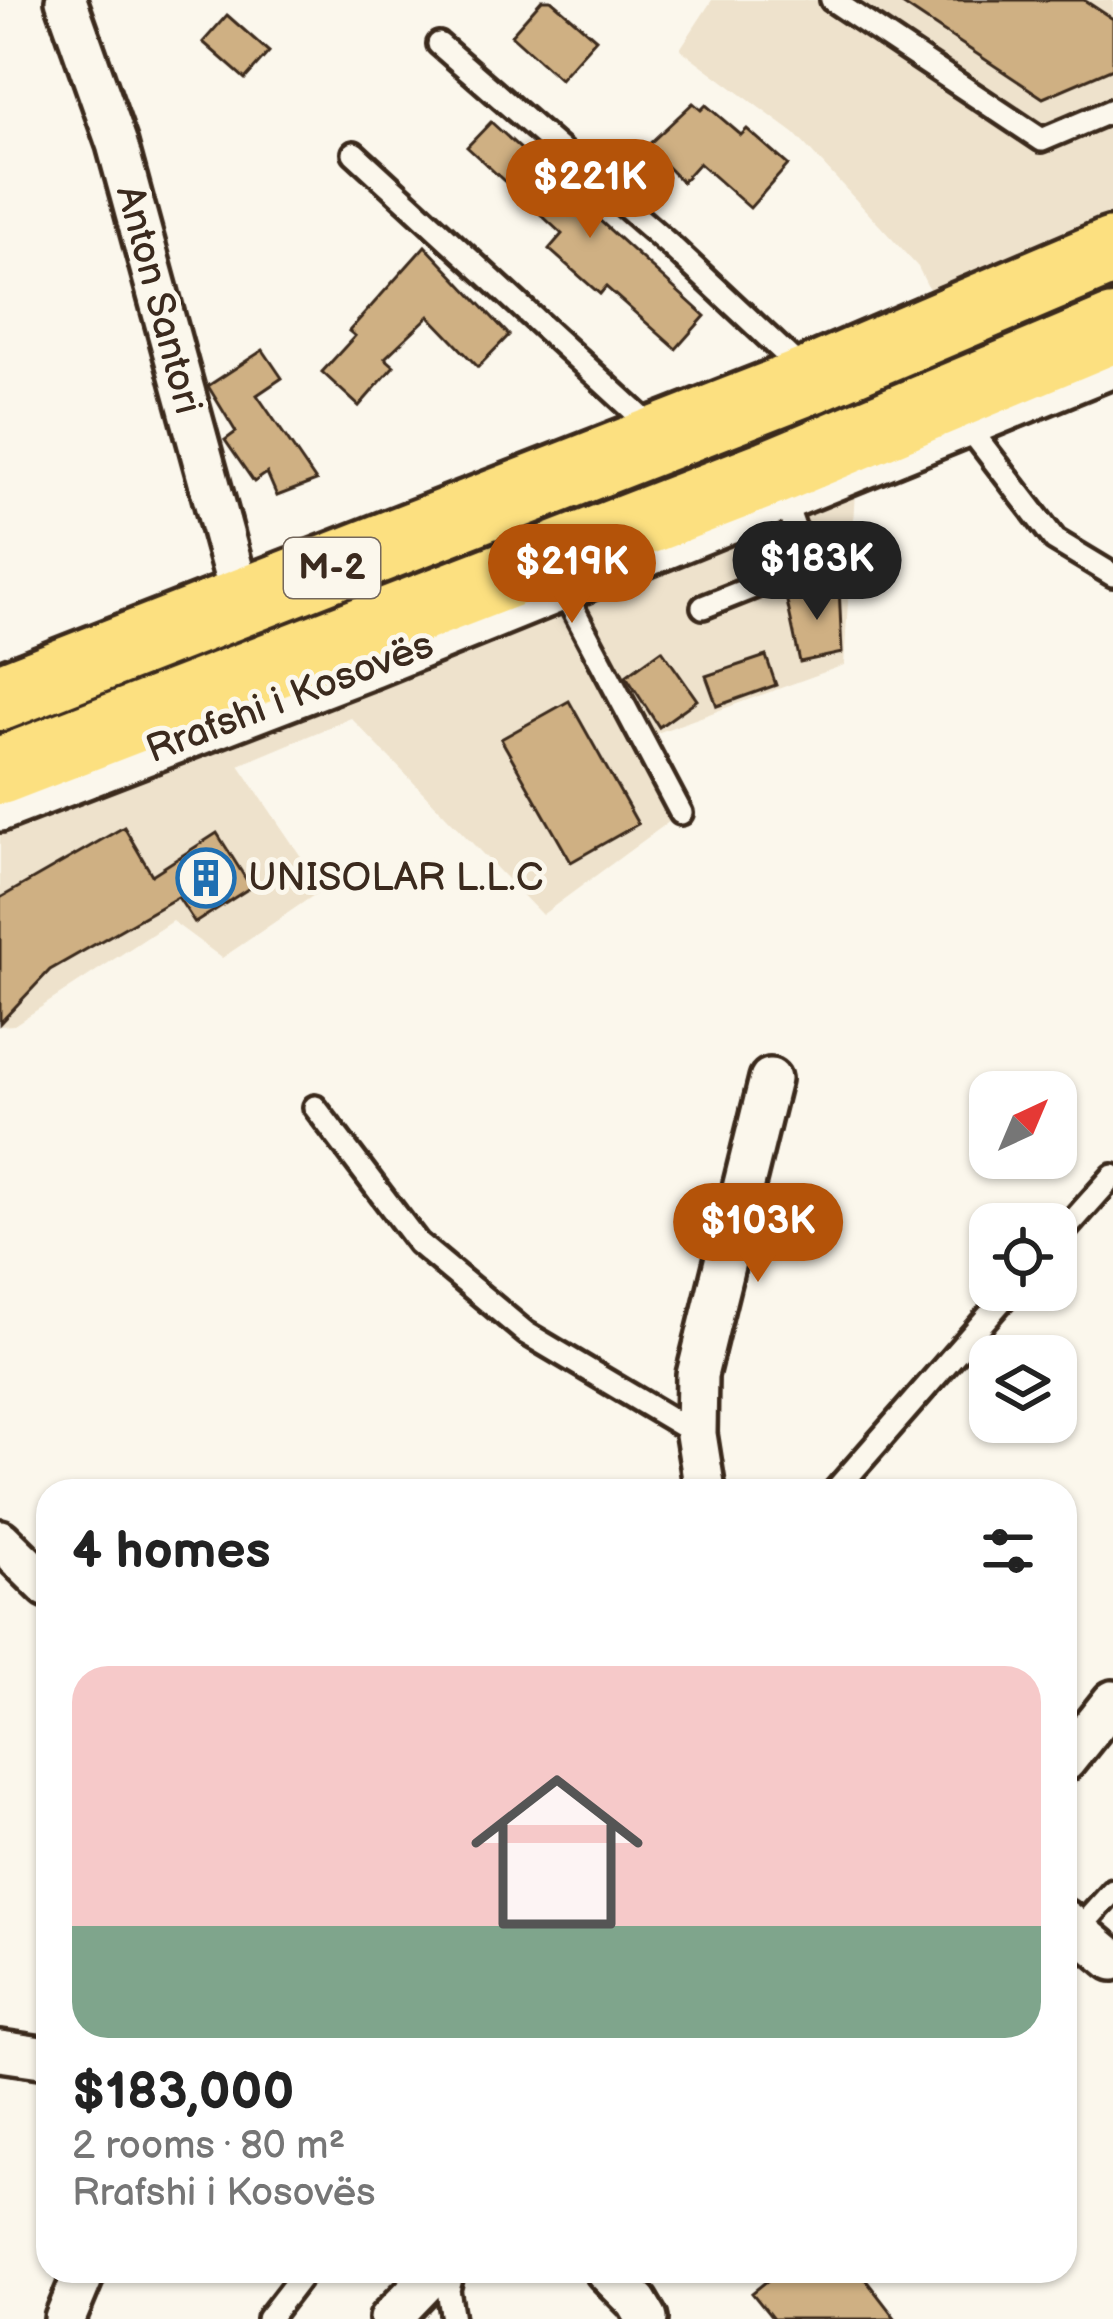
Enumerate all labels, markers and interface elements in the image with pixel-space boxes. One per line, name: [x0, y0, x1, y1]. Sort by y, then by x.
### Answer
pin: $221K: [506, 139, 674, 241]
text: $221K: [533, 154, 647, 201]
street label: Anton Santori: [105, 181, 211, 419]
pin: $183K: [733, 521, 901, 623]
pin: $219K: [488, 524, 656, 626]
text: $183K: [760, 536, 874, 583]
road number: M-2: [284, 538, 380, 598]
text: $219K: [515, 539, 629, 586]
street label: Rrafshi i Kosovës: [140, 622, 440, 774]
building icon: UNISOLAR L.L.C: [175, 847, 237, 909]
place label: UNISOLAR L.L.C: [248, 855, 544, 902]
north arrow: [969, 1071, 1077, 1179]
map controls: [969, 1071, 1077, 1443]
pin: $103K: [674, 1183, 842, 1285]
text: $103K: [700, 1198, 816, 1245]
button: locate: [969, 1203, 1077, 1311]
button: layers: [969, 1335, 1077, 1443]
icon: filters: [975, 1518, 1041, 1584]
text: 4 homes: [72, 1521, 271, 1582]
icon: home: [449, 1744, 665, 1960]
text: $183,000: [72, 2062, 294, 2123]
text: 2 rooms · 80 m²: [72, 2123, 345, 2170]
text: Rrafshi i Kosovës: [72, 2170, 375, 2217]

